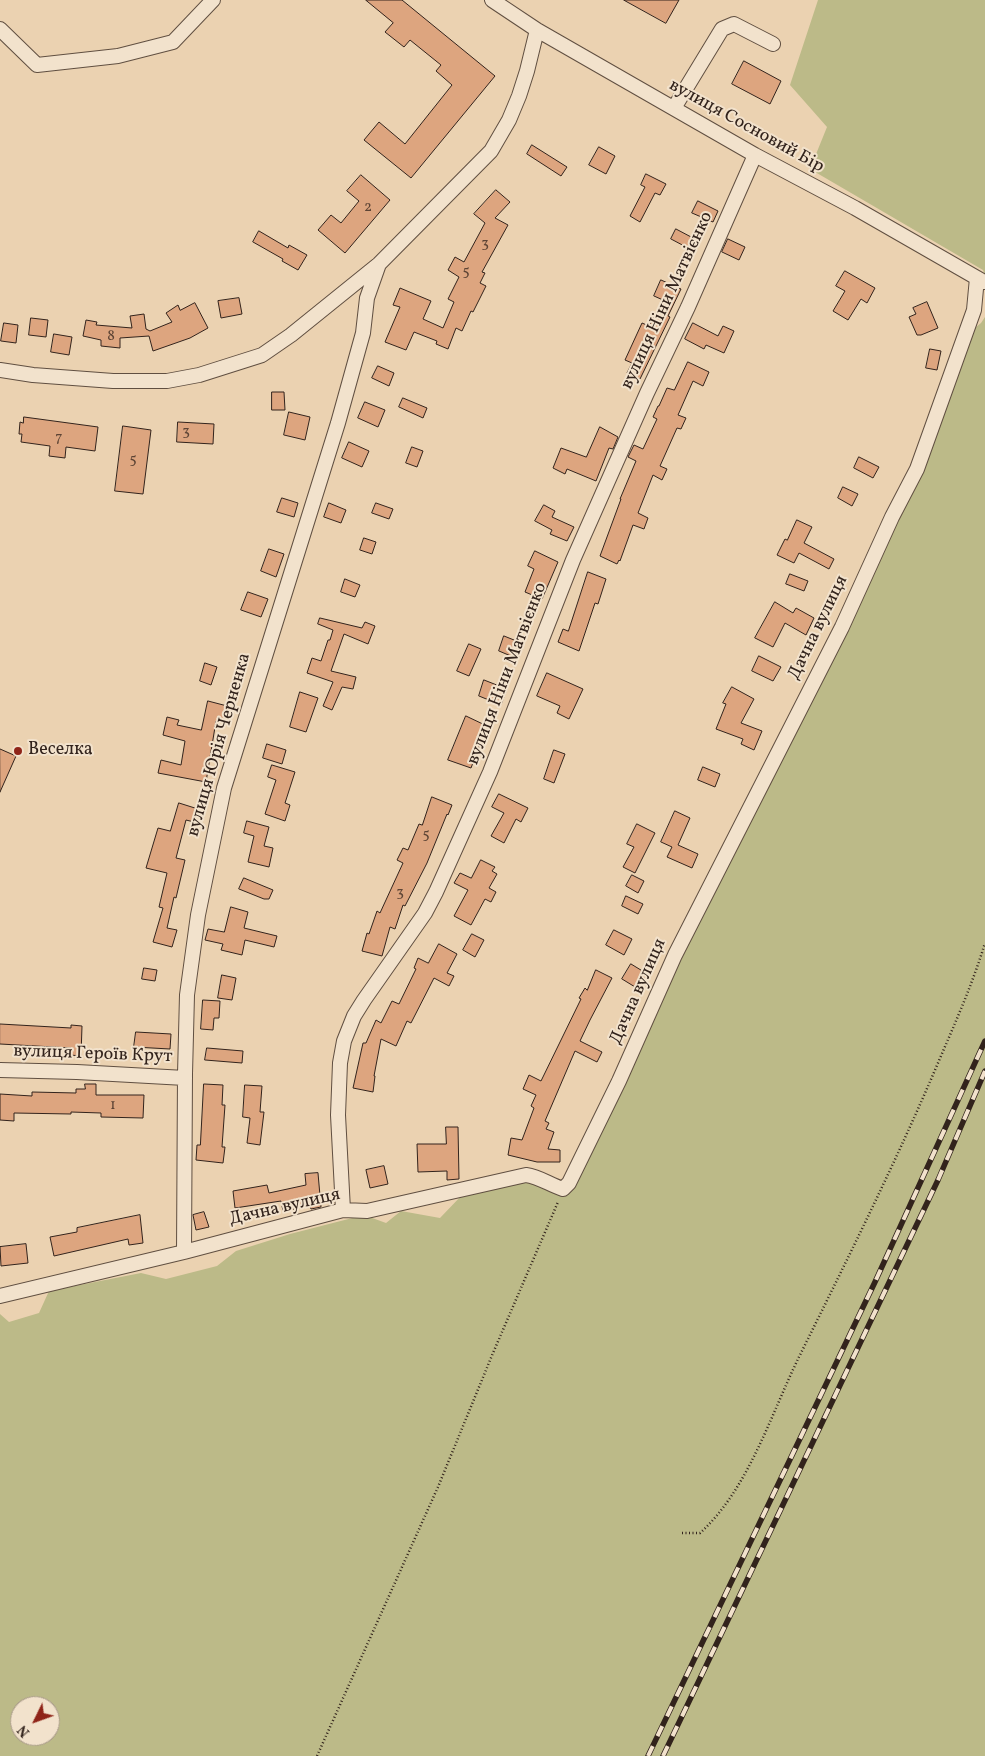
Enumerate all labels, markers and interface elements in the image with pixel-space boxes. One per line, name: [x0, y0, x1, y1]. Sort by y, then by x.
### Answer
street label: вулиця Сосновий Бір: [665, 75, 827, 179]
house number: 2: [364, 199, 372, 217]
street label: вулиця Ніни Матвієнко: [617, 209, 719, 393]
house number: 3: [481, 235, 489, 253]
house number: 5: [462, 263, 470, 281]
house number: 8: [107, 328, 115, 346]
house number: 3: [182, 423, 190, 441]
house number: 7: [55, 429, 63, 447]
house number: 5: [129, 451, 137, 469]
street label: Дачна вулиця: [784, 572, 854, 684]
street label: вулиця Ніни Матвієнко: [463, 580, 553, 768]
street label: вулиця Юрія Черненка: [183, 651, 257, 839]
place label: Веселка: [28, 740, 93, 762]
marker: Веселка: [12, 745, 24, 757]
house number: 5: [422, 826, 430, 844]
house number: 3: [396, 884, 404, 902]
street label: Дачна вулиця: [606, 936, 672, 1048]
street label: вулиця Героїв Крут: [13, 1041, 173, 1069]
house number: 1: [110, 1097, 116, 1115]
street label: Дачна вулиця: [227, 1185, 343, 1231]
north arrow: [10, 1696, 60, 1746]
text: N: [14, 1721, 35, 1741]

